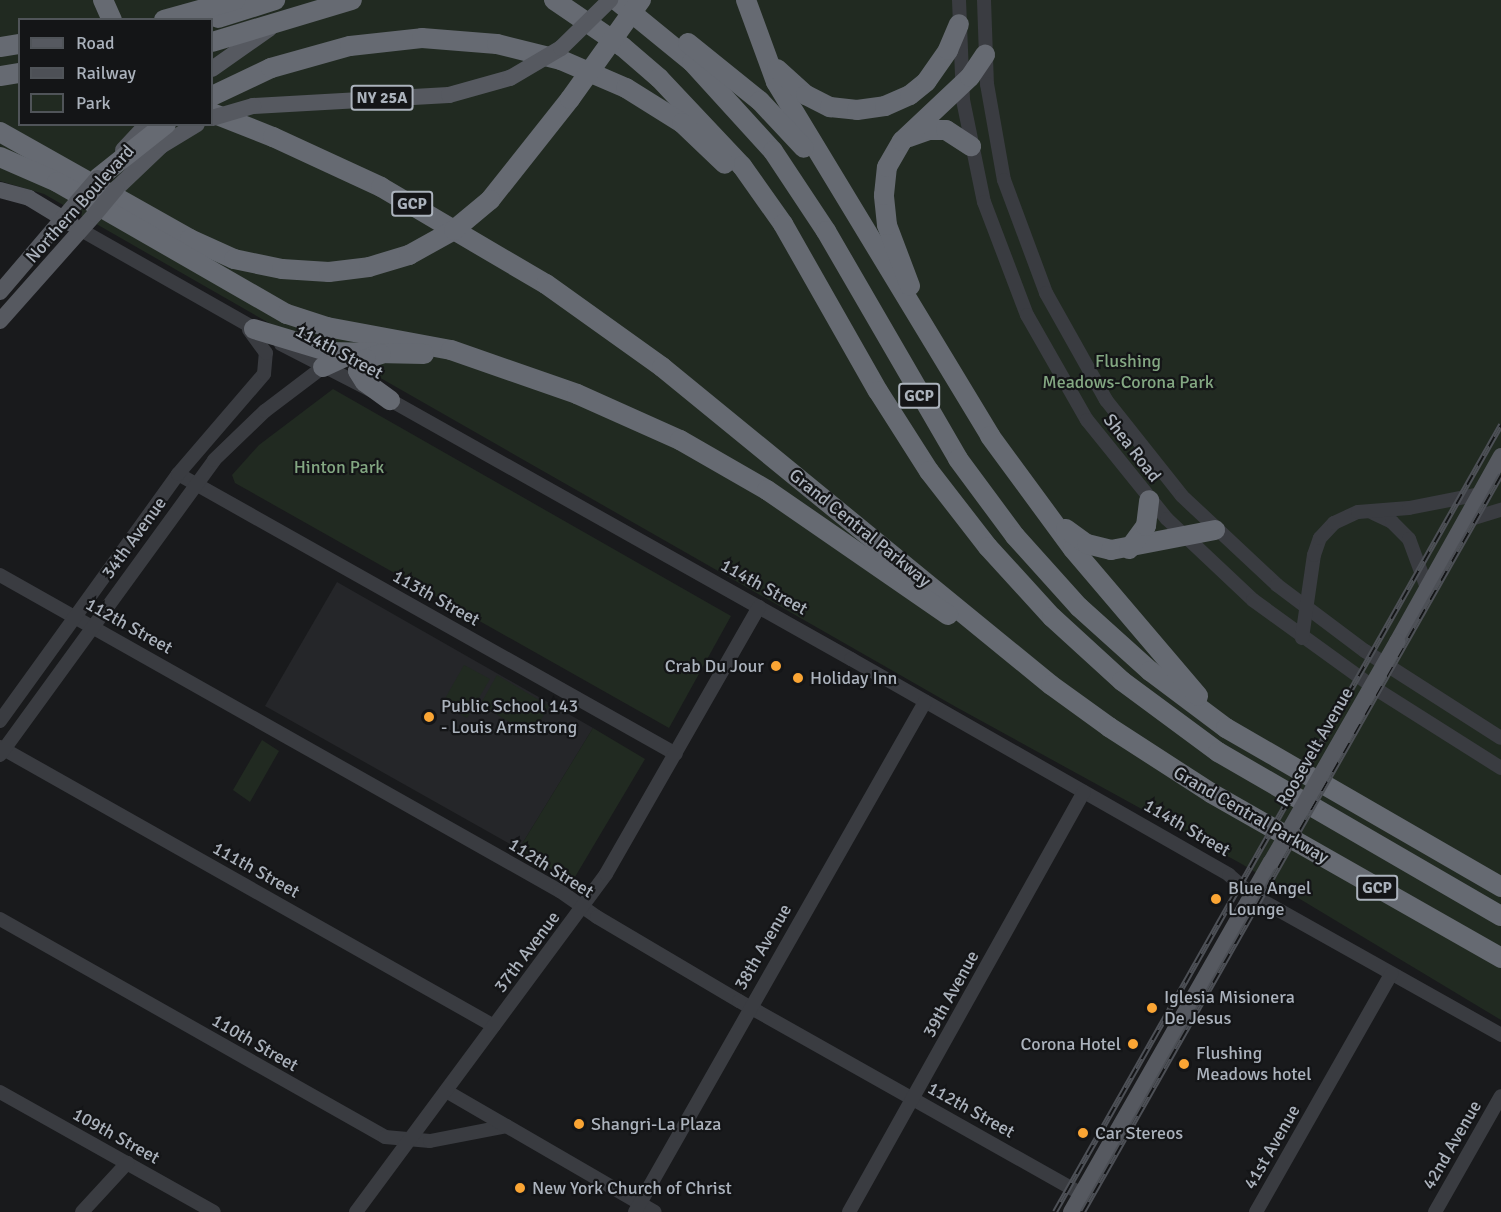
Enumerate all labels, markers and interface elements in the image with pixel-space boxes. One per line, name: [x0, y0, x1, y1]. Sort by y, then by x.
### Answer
legend: [18, 18, 213, 126]
text: Road: [76, 32, 115, 54]
text: Railway: [76, 62, 136, 84]
road number: NY 25A: [350, 85, 413, 111]
text: Park: [76, 92, 111, 114]
street label: Northern Boulevard: [21, 141, 139, 267]
road number: GCP: [391, 191, 433, 217]
street label: 114th Street: [291, 320, 387, 384]
park label: Flushing Meadows-Corona Park: [1042, 351, 1214, 394]
road number: GCP: [898, 383, 940, 409]
street label: Shea Road: [1099, 410, 1165, 486]
park label: Hinton Park: [294, 456, 384, 478]
street label: Grand Central Parkway: [785, 464, 935, 592]
street label: 34th Avenue: [97, 493, 171, 583]
street label: 114th Street: [717, 554, 811, 620]
street label: 113th Street: [389, 565, 483, 631]
street label: 112th Street: [82, 593, 176, 659]
place label: Crab Du Jour: [665, 655, 764, 677]
marker: Crab Du Jour: [769, 659, 783, 673]
place label: Holiday Inn: [810, 667, 897, 689]
marker: Holiday Inn: [791, 671, 805, 685]
street label: Roosevelt Avenue: [1272, 683, 1358, 811]
place label: Public School 143 - Louis Armstrong: [441, 696, 578, 738]
marker: Public School 143 - Louis Armstrong: [422, 710, 436, 724]
street label: Grand Central Parkway: [1169, 762, 1333, 868]
street label: 114th Street: [1140, 795, 1234, 861]
street label: 112th Street: [505, 833, 597, 903]
street label: 111th Street: [209, 837, 303, 903]
road number: GCP: [1356, 875, 1398, 901]
place label: Blue Angel Lounge: [1228, 878, 1311, 920]
marker: Blue Angel Lounge: [1209, 892, 1223, 906]
street label: 38th Avenue: [730, 900, 796, 994]
street label: 37th Avenue: [490, 907, 564, 997]
street label: 39th Avenue: [918, 947, 984, 1041]
place label: Iglesia Misionera De Jesus: [1164, 987, 1295, 1030]
marker: Iglesia Misionera De Jesus: [1145, 1001, 1159, 1015]
street label: 110th Street: [208, 1010, 302, 1076]
place label: Corona Hotel: [1021, 1033, 1121, 1055]
marker: Corona Hotel: [1126, 1037, 1140, 1051]
place label: Flushing Meadows hotel: [1196, 1043, 1312, 1086]
marker: Flushing Meadows hotel: [1177, 1057, 1191, 1071]
street label: 112th Street: [924, 1077, 1018, 1143]
street label: 42nd Avenue: [1418, 1097, 1486, 1193]
street label: 41st Avenue: [1239, 1101, 1305, 1193]
street label: 109th Street: [69, 1103, 163, 1169]
place label: Shangri-La Plaza: [591, 1113, 721, 1135]
marker: Shangri-La Plaza: [572, 1117, 586, 1131]
place label: Car Stereos: [1095, 1122, 1183, 1144]
marker: Car Stereos: [1076, 1126, 1090, 1140]
place label: New York Church of Christ: [532, 1177, 732, 1199]
marker: New York Church of Christ: [513, 1181, 527, 1195]

